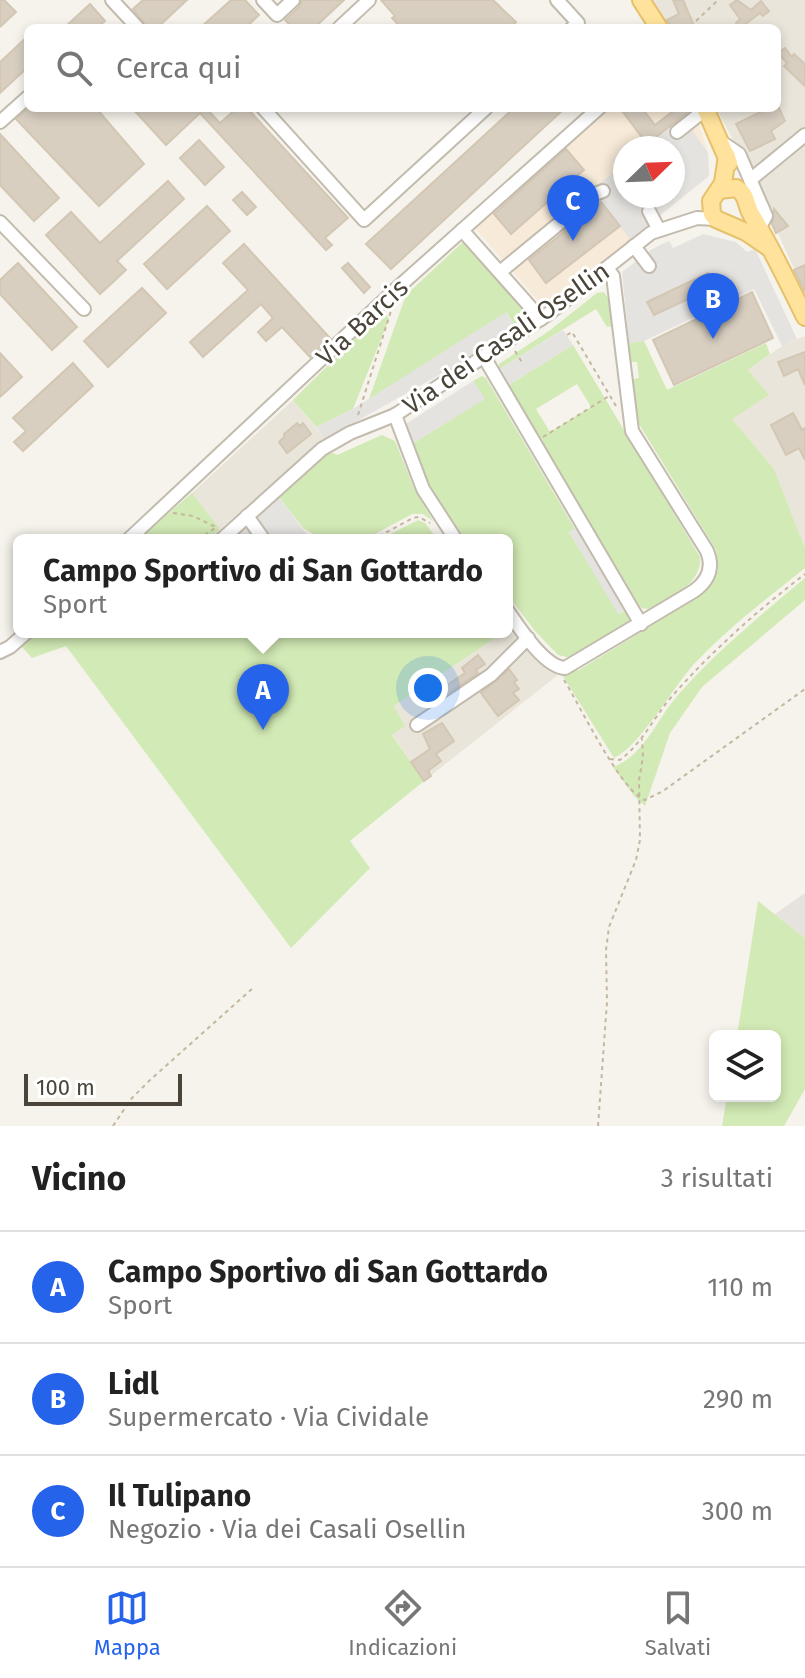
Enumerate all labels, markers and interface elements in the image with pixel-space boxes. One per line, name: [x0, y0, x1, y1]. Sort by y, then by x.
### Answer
search box: [24, 24, 781, 112]
icon: search: [52, 46, 96, 90]
text: Cerca qui: [116, 50, 241, 86]
north arrow: [613, 136, 685, 208]
pin: C: [547, 175, 599, 241]
street label: Via dei Casali Osellin: [397, 256, 615, 421]
street label: Via Barcis: [310, 272, 415, 373]
pin: B: [687, 273, 739, 339]
popup: [13, 534, 513, 638]
text: Campo Sportivo di San Gottardo: [43, 553, 483, 589]
text: Sport: [43, 589, 107, 620]
pin: A: [237, 664, 289, 730]
your location: [408, 668, 448, 708]
map controls: [709, 1030, 781, 1102]
button: layers: [709, 1030, 781, 1102]
scale bar: [24, 1070, 182, 1106]
text: 100 m: [36, 1074, 95, 1101]
text: Vicino: [32, 1158, 126, 1199]
text: 3 risultati: [661, 1163, 773, 1194]
text: Campo Sportivo di San Gottardo: [108, 1254, 548, 1290]
text: A: [50, 1272, 66, 1303]
text: 110 m: [707, 1272, 773, 1303]
text: Sport: [108, 1290, 172, 1321]
text: Lidl: [108, 1366, 159, 1402]
text: B: [50, 1384, 66, 1415]
text: 290 m: [703, 1384, 773, 1415]
text: Supermercato · Via Cividale: [108, 1402, 429, 1433]
text: Il Tulipano: [108, 1478, 251, 1514]
text: C: [51, 1496, 65, 1527]
text: 300 m: [702, 1496, 773, 1527]
text: Negozio · Via dei Casali Osellin: [108, 1514, 467, 1545]
tab: Mappa: [94, 1586, 161, 1661]
tab: Indicazioni: [348, 1586, 457, 1661]
tab: Salvati: [645, 1586, 711, 1661]

